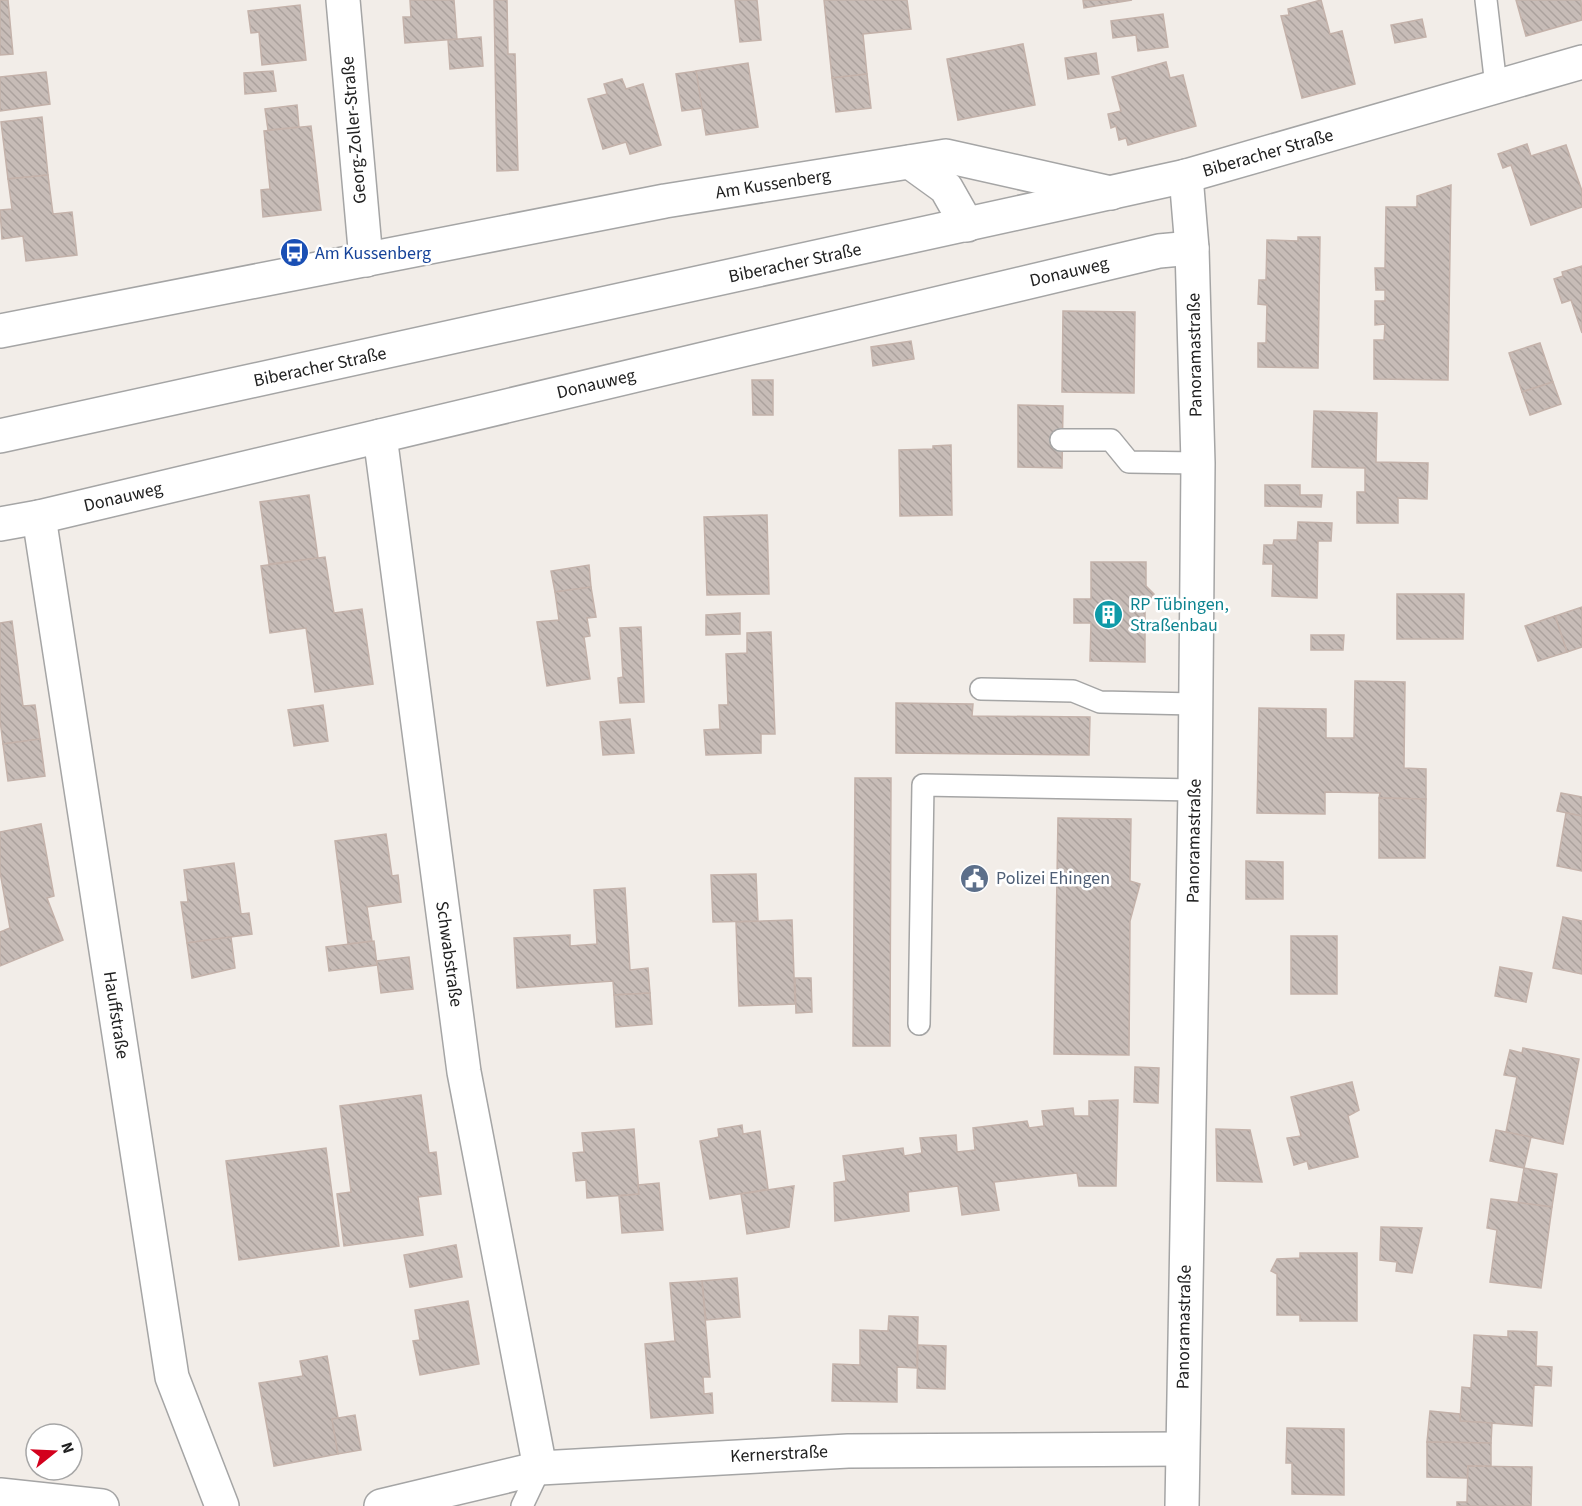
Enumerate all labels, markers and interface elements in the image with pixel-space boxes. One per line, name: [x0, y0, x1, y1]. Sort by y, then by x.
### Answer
street label: Georg-Zoller-Straße: [335, 55, 373, 205]
street label: Biberacher Straße: [1200, 122, 1336, 184]
street label: Am Kussenberg: [714, 163, 832, 205]
bus stop icon: Am Kussenberg: [278, 237, 310, 269]
street label: Biberacher Straße: [726, 237, 864, 289]
place label: Am Kussenberg: [315, 241, 431, 266]
street label: Donauweg: [1027, 251, 1111, 293]
street label: Panoramastraße: [1181, 293, 1209, 417]
street label: Biberacher Straße: [251, 341, 389, 393]
street label: Donauweg: [554, 363, 638, 405]
street label: Donauweg: [81, 476, 165, 518]
place label: RP Tübingen, Straßenbau: [1130, 592, 1229, 638]
building icon: RP Tübingen, Straßenbau: [1093, 598, 1125, 630]
street label: Panoramastraße: [1180, 779, 1208, 903]
public building icon: Polizei Ehingen: [959, 862, 991, 894]
place label: Polizei Ehingen: [996, 866, 1110, 891]
street label: Schwabstraße: [429, 899, 469, 1009]
street label: Hauffstraße: [97, 969, 135, 1061]
street label: Panoramastraße: [1170, 1265, 1198, 1389]
north arrow: [24, 1422, 84, 1482]
text: N: [55, 1439, 79, 1456]
street label: Kernerstraße: [729, 1439, 829, 1469]

